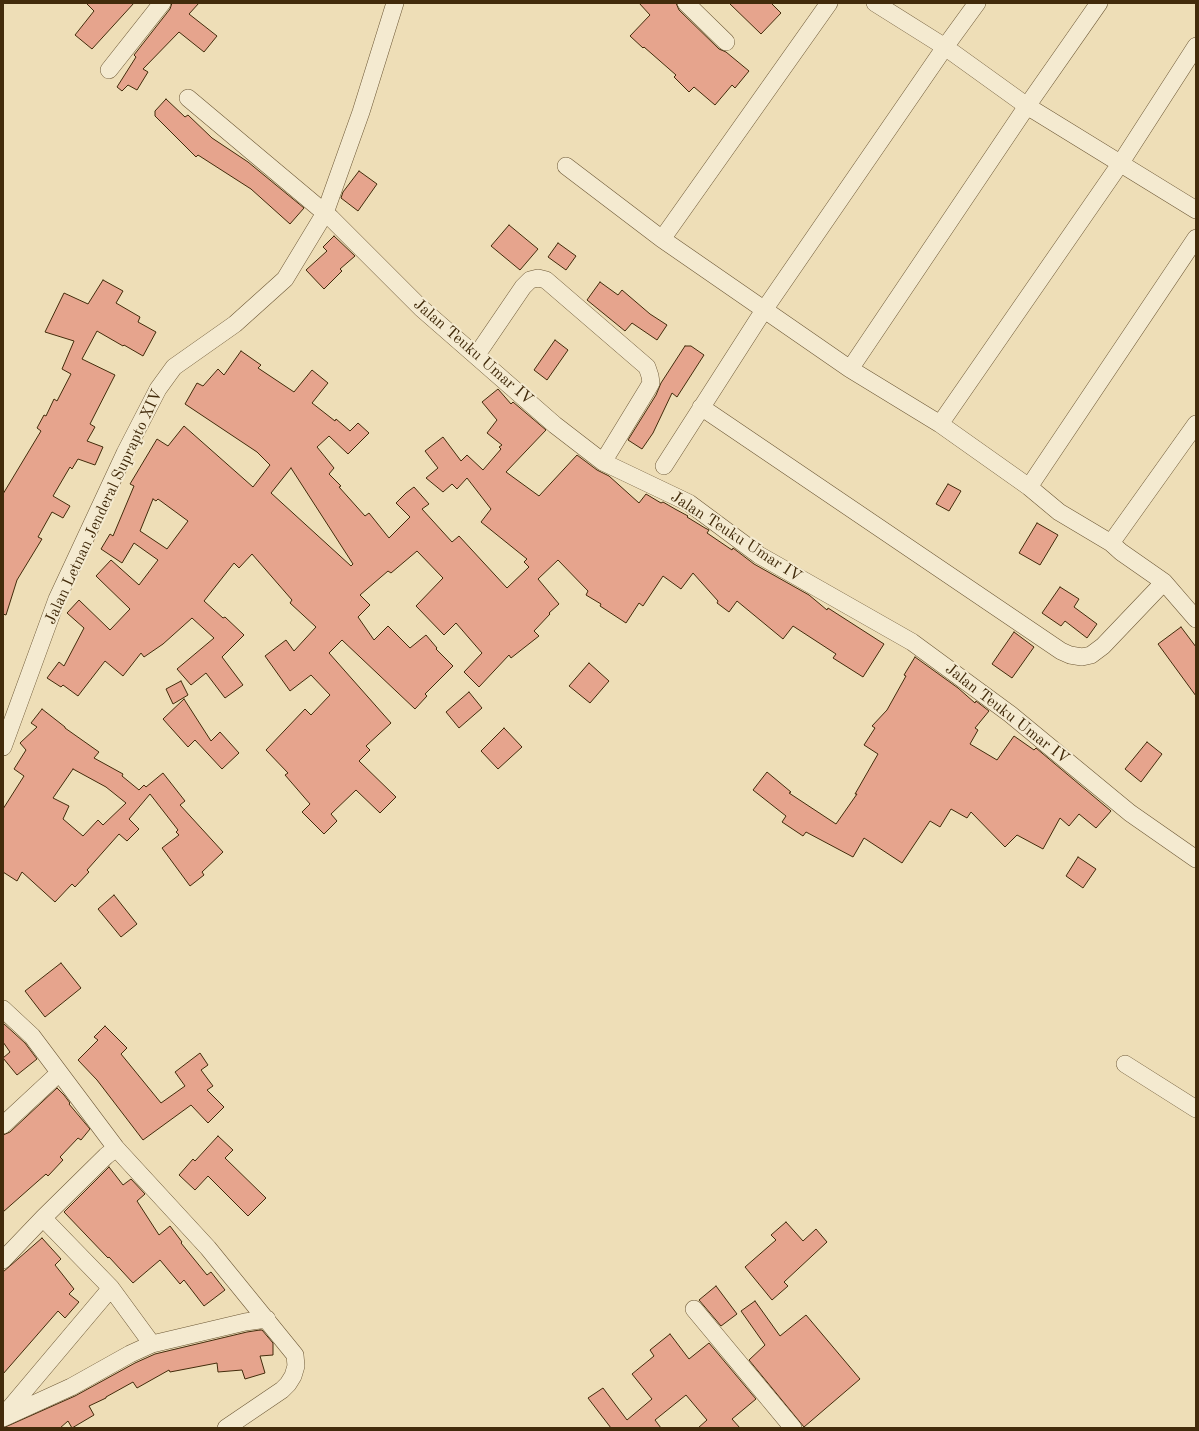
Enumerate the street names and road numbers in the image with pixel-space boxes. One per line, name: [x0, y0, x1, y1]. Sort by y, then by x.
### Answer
street label: Jalan Teuku Umar IV: [409, 295, 537, 409]
street label: Jalan Letnan Jenderal Suprapto XIV: [41, 386, 167, 628]
street label: Jalan Teuku Umar IV: [667, 487, 805, 587]
street label: Jalan Teuku Umar IV: [941, 660, 1073, 768]

